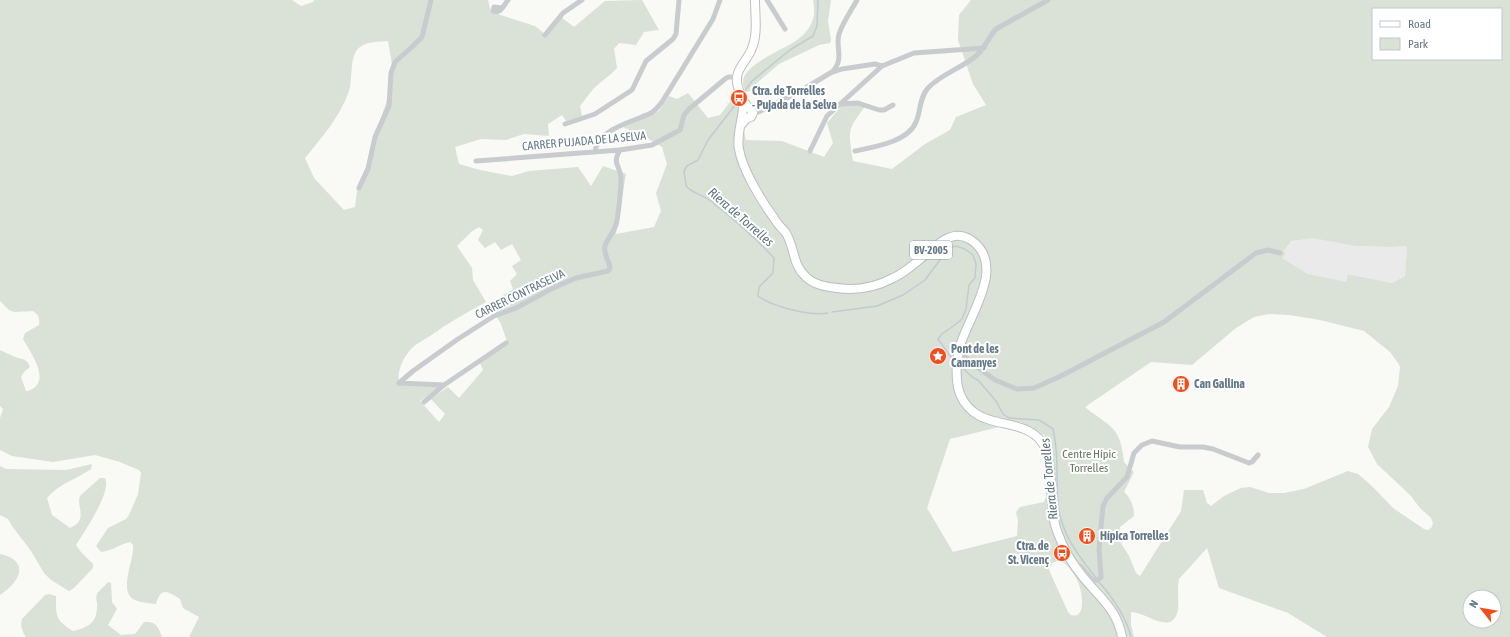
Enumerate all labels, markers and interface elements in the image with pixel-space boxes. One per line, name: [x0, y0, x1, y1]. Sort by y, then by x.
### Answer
legend: [1372, 8, 1502, 60]
text: Road: [1408, 17, 1431, 31]
text: Park: [1408, 37, 1429, 51]
place label: Ctra. de Torrelles - Pujada de la Selva: [752, 84, 837, 112]
bus stop icon: Ctra. de Torrelles - Pujada de la Selva: [729, 88, 749, 108]
street label: CARRER PUJADA DE LA SELVA: [521, 129, 647, 153]
water label: Riera de Torrelles: [705, 184, 777, 250]
road number: BV-2005: [910, 241, 952, 259]
street label: CARRER CONTRASELVA: [473, 266, 567, 322]
place label: Pont de les Camanyes: [951, 342, 1000, 370]
place icon: Pont de les Camanyes: [928, 346, 948, 366]
building icon: Can Gallina: [1171, 374, 1191, 394]
place label: Can Gallina: [1194, 377, 1245, 391]
water label: Riera de Torrelles: [1037, 437, 1061, 521]
park label: Centre Hípic Torrelles: [1062, 447, 1116, 475]
building icon: Hípica Torrelles: [1077, 526, 1097, 546]
place label: Hípica Torrelles: [1100, 529, 1169, 543]
place label: Ctra. de St. Vicenç: [1008, 539, 1050, 567]
bus stop icon: Ctra. de St. Vicenç: [1052, 543, 1072, 563]
north arrow: [1462, 589, 1502, 629]
text: N: [1467, 598, 1480, 610]

